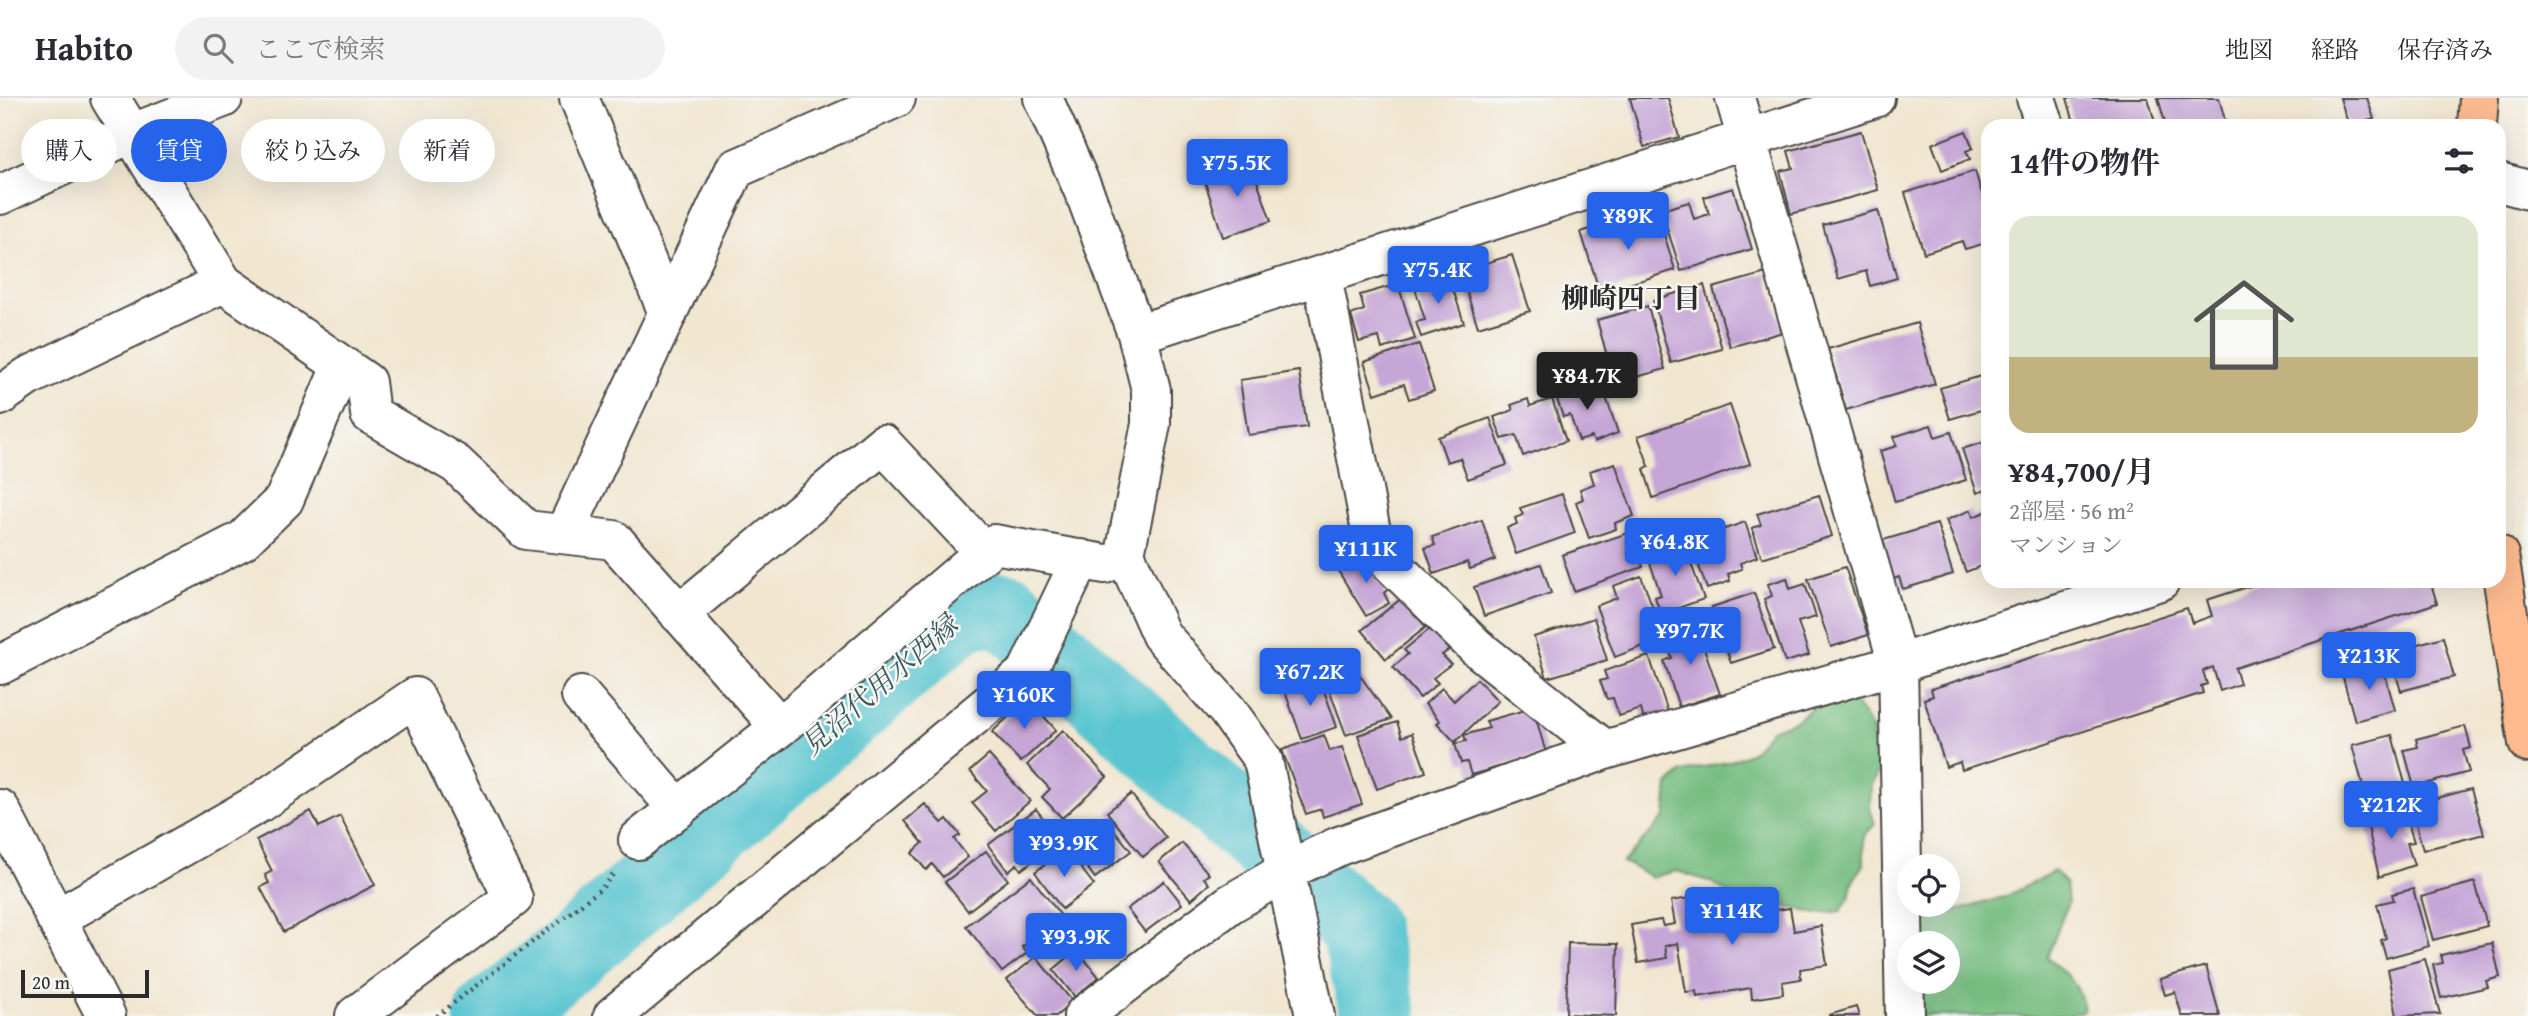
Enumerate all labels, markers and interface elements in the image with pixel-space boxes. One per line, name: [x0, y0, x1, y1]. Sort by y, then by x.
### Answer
search box: [175, 17, 665, 80]
text: Habito: [35, 24, 133, 72]
icon: search: [199, 29, 237, 67]
text: ここで検索: [255, 29, 385, 68]
text: 地図: [2225, 32, 2273, 67]
text: 経路: [2311, 32, 2359, 67]
text: 保存済み: [2397, 32, 2493, 67]
chip: 購入: [21, 119, 117, 182]
chip: 賃貸: [131, 119, 227, 182]
chip: 絞り込み: [241, 119, 385, 182]
chip: 新着: [399, 119, 495, 182]
pin: ¥75.5K: [1180, 140, 1294, 199]
text: 14件の物件: [2009, 140, 2160, 184]
icon: filters: [2440, 142, 2478, 180]
text: ¥75.5K: [1203, 145, 1271, 178]
pin: ¥89K: [1587, 192, 1669, 252]
text: ¥89K: [1603, 198, 1653, 231]
pin: ¥75.4K: [1381, 246, 1495, 306]
text: ¥75.4K: [1404, 252, 1472, 285]
icon: home: [2181, 262, 2307, 388]
district label: 柳崎四丁目: [1561, 277, 1701, 318]
pin: ¥84.7K: [1530, 352, 1644, 412]
text: ¥84.7K: [1553, 358, 1621, 391]
text: ¥84,700/月: [2009, 449, 2155, 493]
text: 2部屋 · 56 m²: [2009, 494, 2134, 527]
pin: ¥64.8K: [1618, 518, 1732, 578]
text: ¥64.8K: [1641, 524, 1709, 557]
pin: ¥111K: [1317, 526, 1415, 585]
text: マンション: [2009, 528, 2123, 561]
text: ¥111K: [1335, 531, 1397, 564]
water label: 見沼代用水西縁: [791, 603, 968, 764]
pin: ¥97.7K: [1633, 608, 1747, 667]
text: ¥97.7K: [1656, 613, 1724, 646]
pin: ¥213K: [2320, 632, 2418, 692]
text: ¥213K: [2338, 638, 2400, 671]
pin: ¥67.2K: [1253, 648, 1367, 708]
text: ¥67.2K: [1276, 654, 1344, 687]
pin: ¥160K: [975, 672, 1073, 731]
text: ¥160K: [993, 677, 1055, 710]
pin: ¥212K: [2342, 782, 2440, 841]
text: ¥212K: [2360, 787, 2422, 820]
pin: ¥93.9K: [1007, 820, 1121, 879]
text: ¥93.9K: [1030, 825, 1098, 858]
map controls: [1897, 854, 1960, 994]
button: locate: [1897, 854, 1960, 917]
pin: ¥114K: [1683, 888, 1781, 947]
text: ¥114K: [1701, 893, 1763, 926]
pin: ¥93.9K: [1019, 914, 1133, 973]
text: ¥93.9K: [1042, 919, 1110, 952]
button: layers: [1897, 931, 1960, 994]
scale bar: [21, 967, 149, 999]
text: 20 m: [32, 968, 70, 996]

